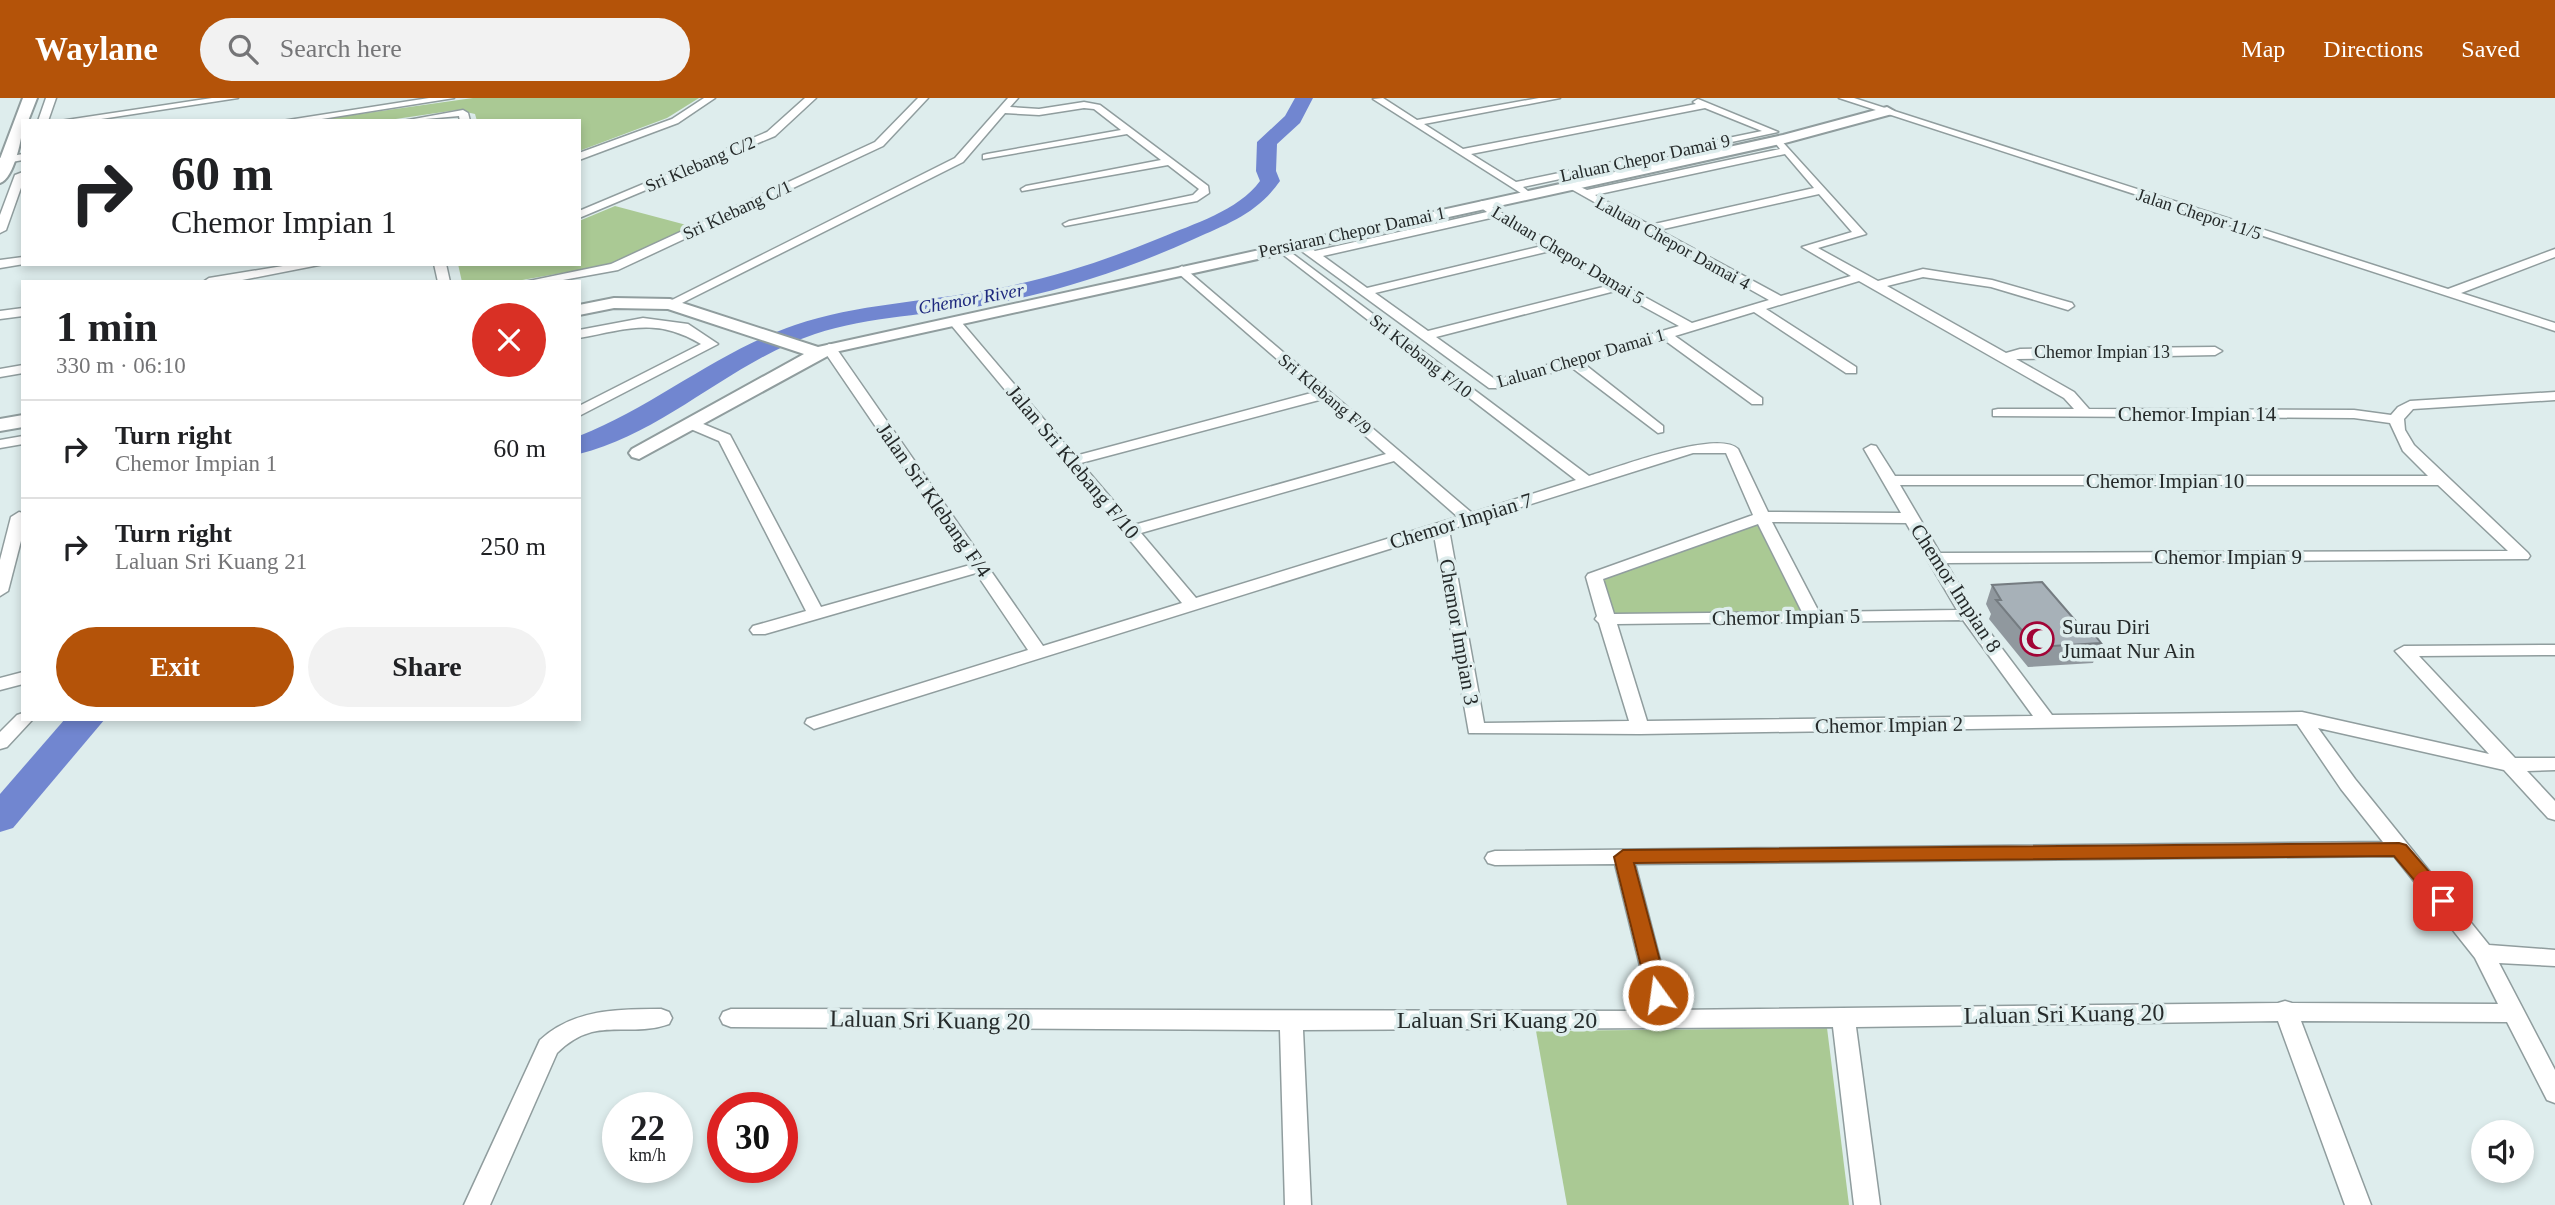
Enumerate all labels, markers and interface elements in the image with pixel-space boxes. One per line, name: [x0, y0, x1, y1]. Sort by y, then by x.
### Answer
search box: [200, 18, 690, 81]
icon: search: [224, 30, 262, 68]
text: Waylane: [35, 31, 158, 67]
text: Search here: [280, 34, 402, 63]
text: Map: [2241, 36, 2285, 62]
text: Directions: [2323, 36, 2423, 62]
text: Saved: [2461, 36, 2520, 62]
street label: Laluan Chepor Damai 9: [1558, 130, 1732, 186]
street label: Sri Klebang C/2: [642, 132, 758, 196]
text: 60 m: [171, 146, 273, 201]
icon: right: [56, 147, 147, 238]
street label: Sri Klebang C/1: [680, 176, 794, 244]
street label: Jalan Chepor 11/5: [2134, 184, 2264, 244]
street label: Laluan Chepor Damai 4: [1592, 192, 1754, 294]
street label: Persiaran Chepor Damai 1: [1257, 202, 1447, 262]
street label: Laluan Chepor Damai 5: [1489, 202, 1647, 308]
text: Chemor Impian 1: [171, 204, 397, 240]
water label: Chemor River: [917, 279, 1026, 318]
button: close: [472, 303, 546, 377]
text: 1 min: [56, 304, 158, 350]
street label: Sri Klebang F/10: [1366, 310, 1476, 402]
street label: Laluan Chepor Damai 1: [1495, 324, 1667, 392]
street label: Chemor Impian 13: [2034, 342, 2170, 362]
street label: Sri Klebang F/9: [1275, 349, 1375, 439]
text: 330 m · 06:10: [56, 353, 186, 378]
street label: Jalan Sri Klebang F/10: [1002, 380, 1144, 544]
street label: Chemor Impian 14: [2118, 402, 2277, 426]
street label: Jalan Sri Klebang F/4: [872, 418, 996, 582]
text: Turn right: [115, 421, 232, 450]
icon: right: [56, 430, 94, 468]
text: 60 m: [493, 434, 546, 463]
text: Chemor Impian 1: [115, 451, 277, 476]
street label: Chemor Impian 10: [2086, 469, 2244, 493]
street label: Chemor Impian 7: [1387, 488, 1535, 554]
text: Turn right: [115, 519, 232, 548]
street label: Chemor Impian 8: [1906, 519, 2006, 657]
icon: right: [56, 528, 94, 566]
text: 250 m: [480, 532, 546, 561]
street label: Chemor Impian 9: [2154, 545, 2302, 569]
text: Laluan Sri Kuang 21: [115, 549, 307, 574]
street label: Chemor Impian 3: [1434, 557, 1484, 707]
street label: Chemor Impian 5: [1712, 604, 1860, 630]
place label: Surau Diri Jumaat Nur Ain: [2062, 615, 2195, 663]
mosque icon: Surau Diri Jumaat Nur Ain: [2018, 620, 2056, 658]
button: Exit: [56, 627, 294, 707]
button: Share: [308, 627, 546, 707]
street label: Chemor Impian 2: [1815, 712, 1963, 738]
pin: [2413, 871, 2473, 931]
icon: arrive: [2424, 882, 2462, 920]
position arrow: [1621, 958, 1695, 1032]
street label: Laluan Sri Kuang 20: [1963, 999, 2165, 1029]
street label: Laluan Sri Kuang 20: [829, 1005, 1031, 1035]
street label: Laluan Sri Kuang 20: [1397, 1007, 1597, 1033]
speed limit sign: 30: [707, 1092, 798, 1183]
text: 22: [630, 1109, 665, 1148]
map controls: [2471, 1120, 2534, 1183]
button: sound: [2471, 1120, 2534, 1183]
text: km/h: [629, 1145, 666, 1165]

